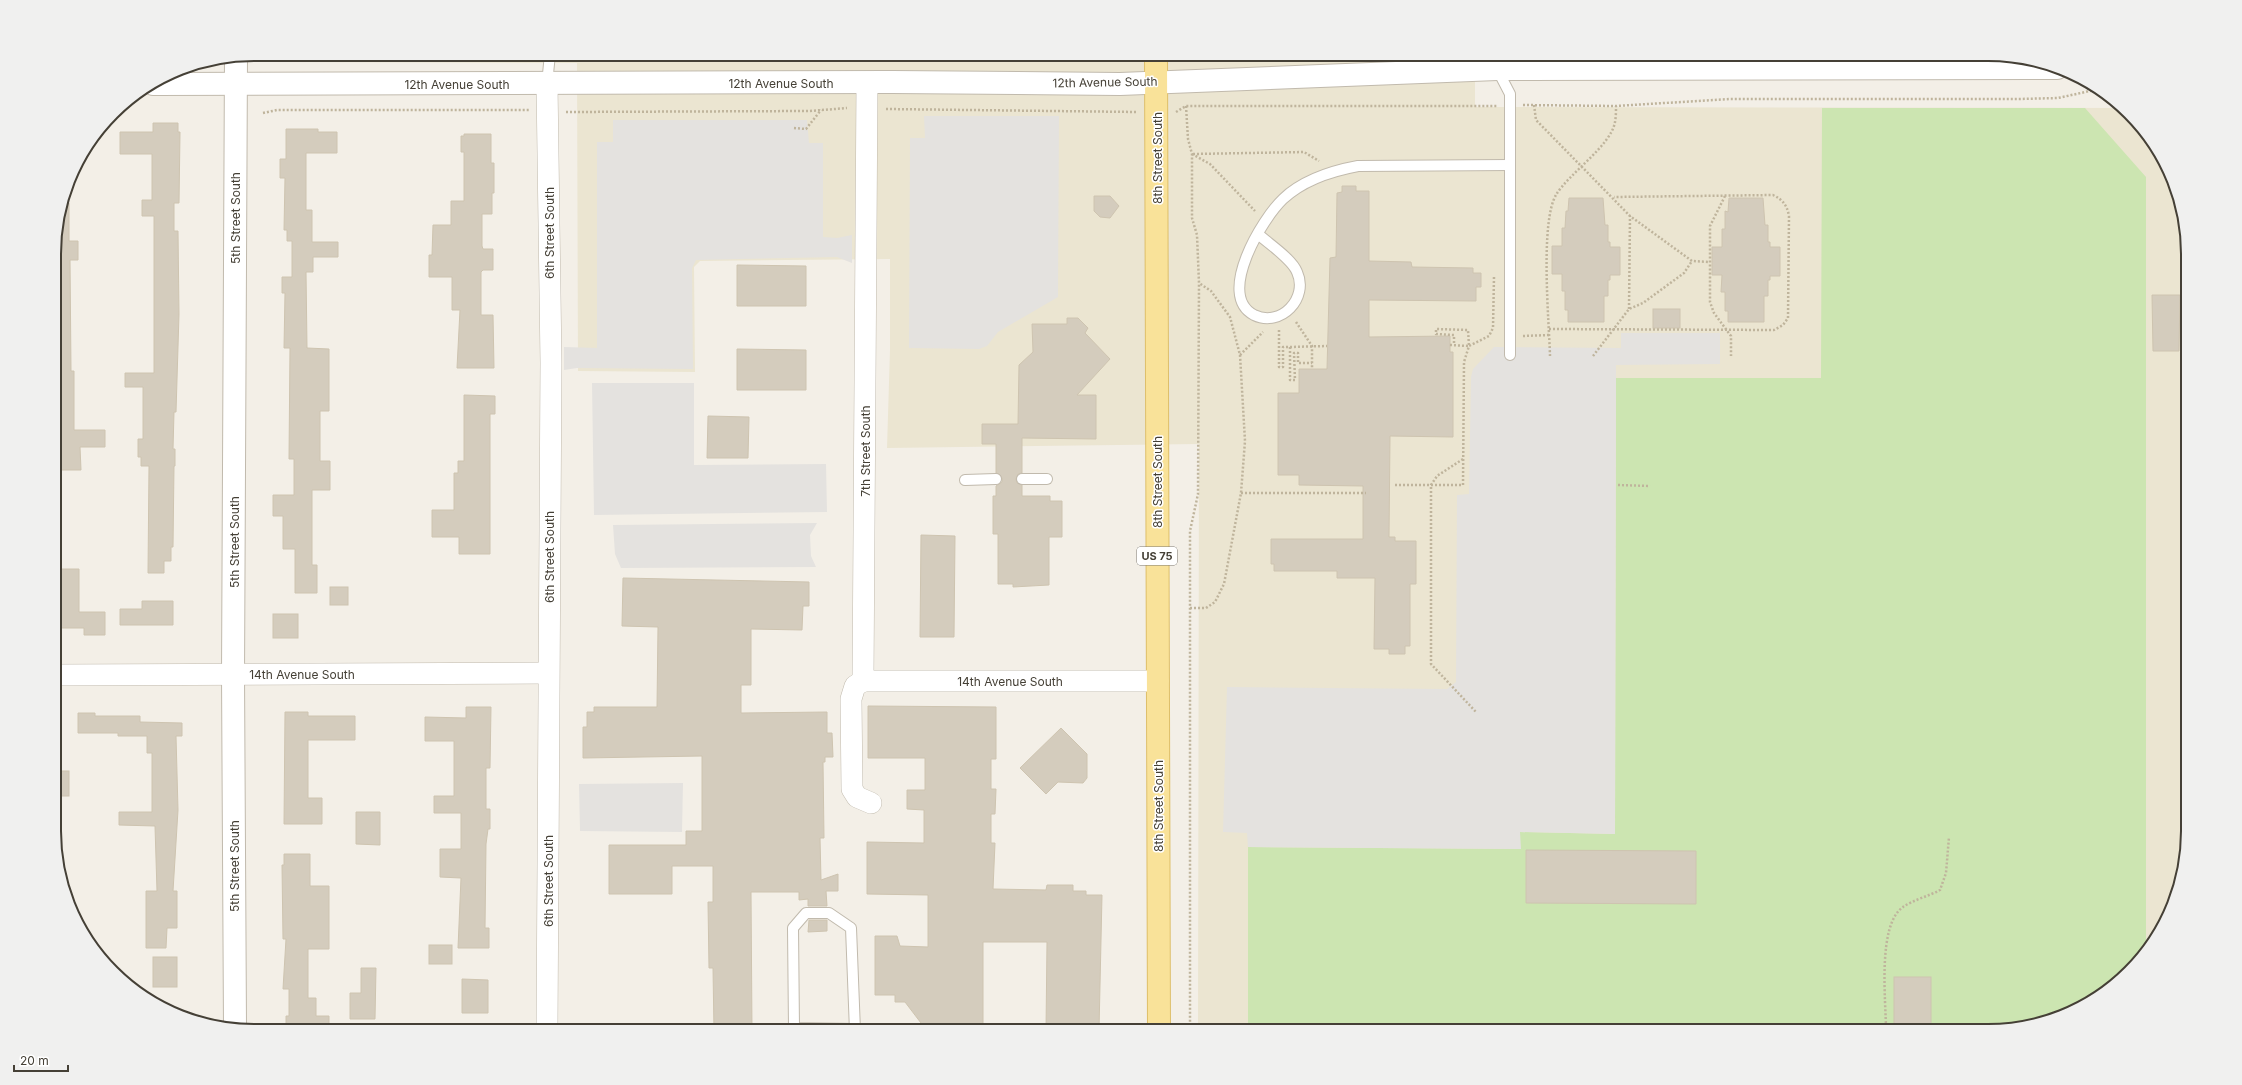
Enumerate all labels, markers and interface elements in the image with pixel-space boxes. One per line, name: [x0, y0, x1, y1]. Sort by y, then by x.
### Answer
street label: 12th Avenue South: [1052, 74, 1158, 90]
street label: 12th Avenue South: [728, 76, 834, 91]
street label: 12th Avenue South: [404, 77, 510, 92]
street label: 8th Street South: [1150, 112, 1165, 204]
street label: 5th Street South: [228, 172, 243, 264]
street label: 6th Street South: [542, 187, 557, 279]
street label: 7th Street South: [858, 405, 873, 497]
street label: 8th Street South: [1150, 436, 1165, 528]
street label: 5th Street South: [227, 496, 242, 588]
street label: 6th Street South: [542, 511, 557, 603]
road number: US 75: [1137, 547, 1177, 565]
street label: 14th Avenue South: [249, 667, 355, 682]
street label: 14th Avenue South: [957, 674, 1063, 689]
street label: 8th Street South: [1151, 760, 1166, 852]
street label: 5th Street South: [227, 820, 242, 912]
street label: 6th Street South: [541, 835, 556, 927]
scale bar: [14, 1047, 68, 1073]
text: 20 m: [20, 1053, 49, 1068]

